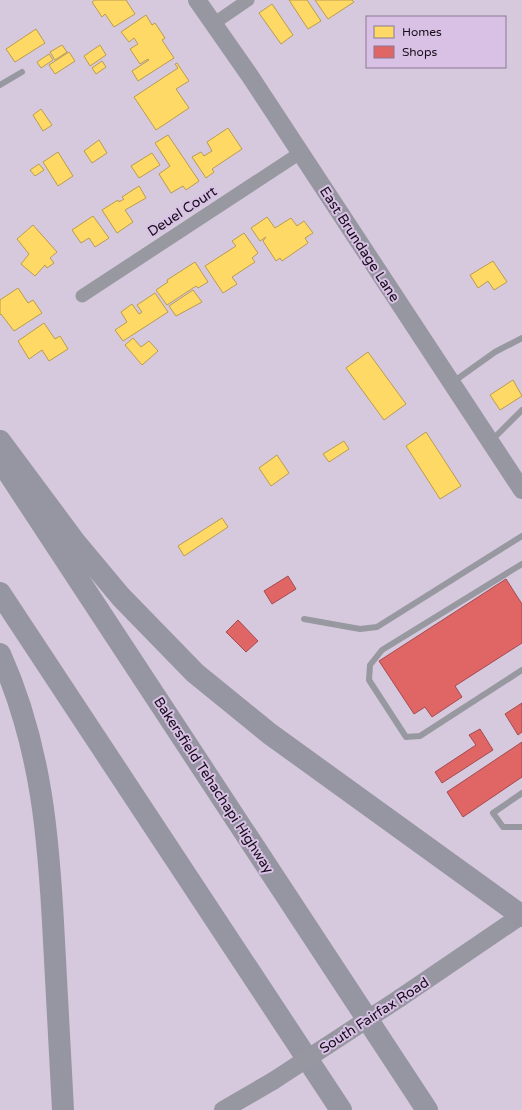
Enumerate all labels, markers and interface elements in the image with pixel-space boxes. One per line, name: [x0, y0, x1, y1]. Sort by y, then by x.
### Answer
legend: [366, 16, 506, 68]
text: Homes: [402, 25, 442, 39]
text: Shops: [402, 45, 437, 59]
street label: Deuel Court: [145, 182, 221, 240]
street label: East Brundage Lane: [316, 184, 403, 305]
street label: Bakersfield Tehachapi Highway: [150, 694, 277, 877]
street label: South Fairfax Road: [316, 974, 432, 1057]

